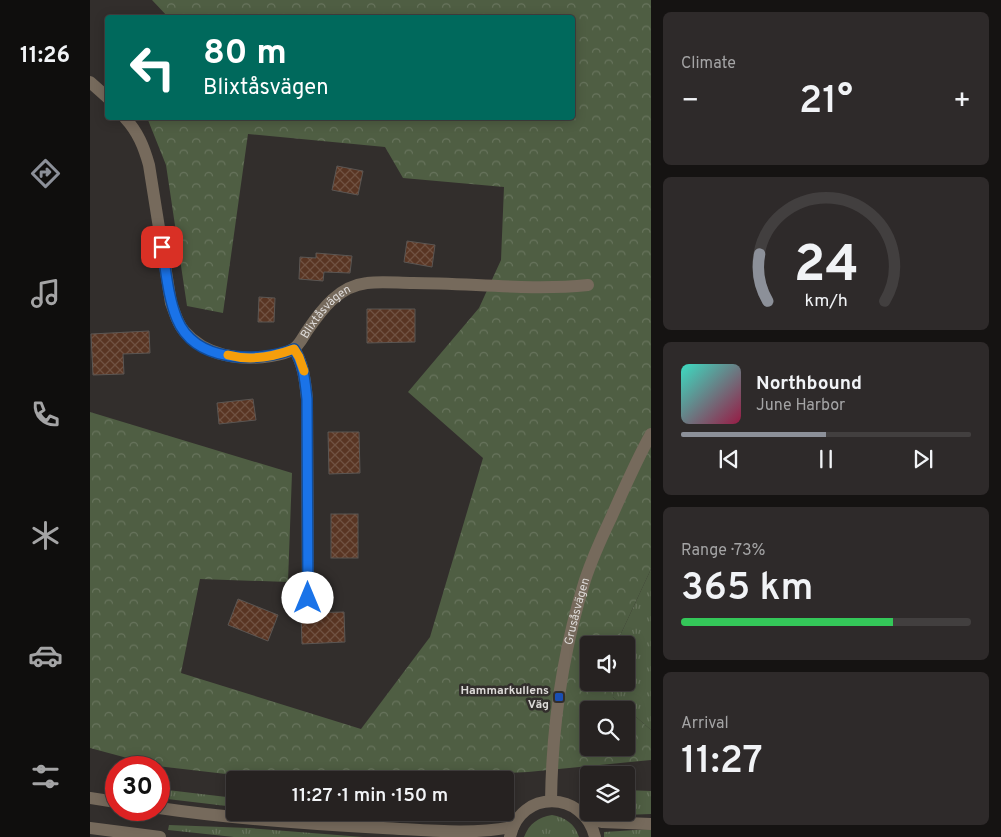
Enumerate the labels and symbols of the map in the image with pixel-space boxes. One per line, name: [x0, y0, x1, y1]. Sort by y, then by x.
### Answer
pin: [141, 226, 183, 268]
street label: Blixtåsvägen: [297, 282, 354, 342]
position arrow: [281, 571, 333, 623]
street label: Grusåsvägen: [561, 576, 594, 647]
place label: Hammarkullens Väg: [460, 683, 549, 713]
marker: Hammarkullens Väg: [553, 691, 565, 703]
speed limit sign: 30: [105, 756, 170, 821]

